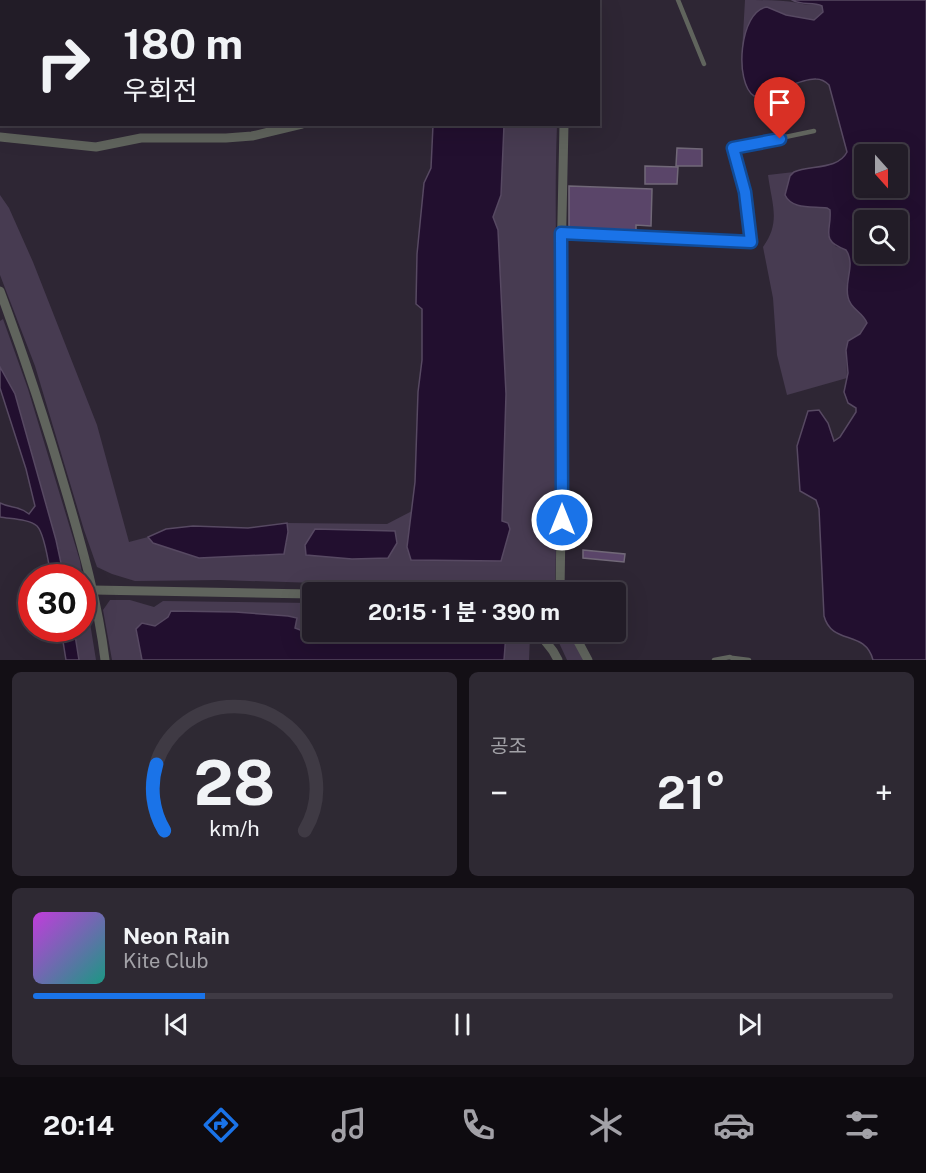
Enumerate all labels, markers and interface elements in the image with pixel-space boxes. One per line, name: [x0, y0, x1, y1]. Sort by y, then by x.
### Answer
text: 180 m: [123, 19, 243, 68]
icon: right: [24, 24, 102, 102]
text: 우회전: [123, 74, 198, 106]
pin: [754, 77, 805, 139]
icon: arrive: [763, 86, 796, 119]
north arrow: [854, 144, 908, 198]
map controls: [854, 144, 908, 264]
button: search: [854, 210, 908, 264]
position arrow: [530, 488, 594, 552]
speed limit sign: 30: [18, 564, 96, 642]
text: 20:15 · 1 분 · 390 m: [368, 599, 560, 625]
text: 공조: [490, 734, 527, 758]
text: 28: [194, 746, 275, 819]
text: 21°: [657, 766, 726, 819]
text: −: [490, 774, 508, 812]
text: +: [875, 774, 893, 812]
text: km/h: [209, 816, 260, 841]
text: Neon Rain: [123, 923, 230, 949]
text: Kite Club: [123, 949, 208, 973]
icon: previous: [160, 1008, 193, 1041]
icon: pause: [446, 1008, 479, 1041]
icon: next: [733, 1008, 766, 1041]
icon: directions: [200, 1104, 242, 1146]
icon: music: [328, 1104, 370, 1146]
icon: phone: [457, 1104, 499, 1146]
icon: climate: [585, 1104, 627, 1146]
icon: car: [713, 1104, 755, 1146]
icon: filters: [841, 1104, 883, 1146]
text: 20:14: [43, 1109, 114, 1141]

